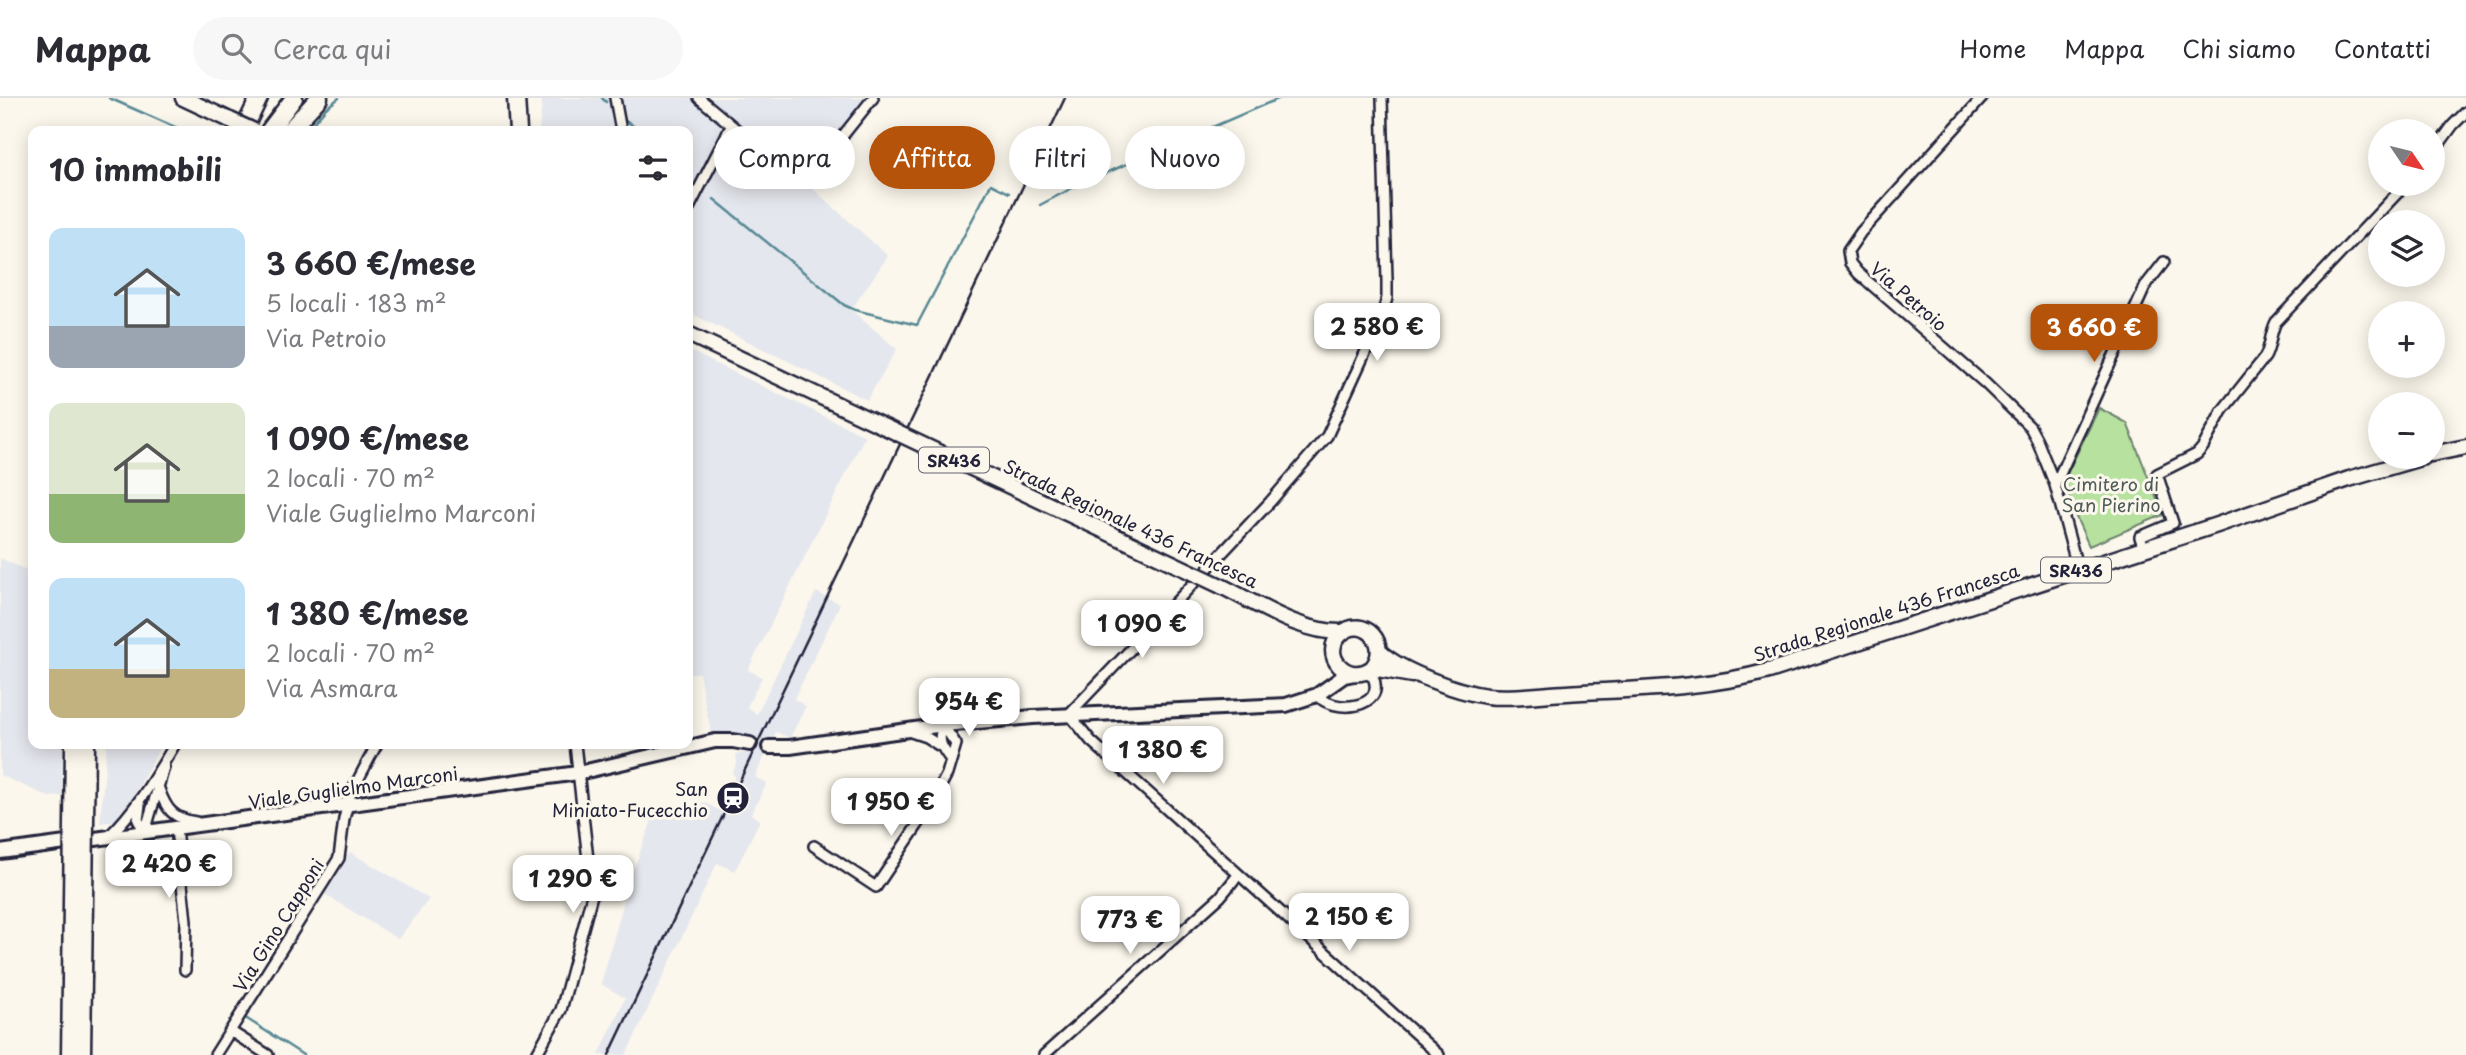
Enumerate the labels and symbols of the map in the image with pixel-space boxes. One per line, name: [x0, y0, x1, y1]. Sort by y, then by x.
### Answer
north arrow: [2368, 119, 2445, 196]
street label: Via Petroio: [1865, 255, 1953, 337]
pin: 2 580 €: [1312, 303, 1442, 363]
pin: 3 660 €: [2029, 304, 2159, 364]
road number: SR436: [919, 448, 989, 472]
street label: Strada Regionale 436 Francesca: [999, 452, 1264, 594]
park label: Cimitero di San Pierino: [2062, 470, 2160, 518]
street label: Strada Regionale 436 Francesca: [1749, 556, 2023, 668]
road number: SR436: [2041, 558, 2111, 583]
pin: 1 090 €: [1077, 601, 1207, 660]
pin: 954 €: [920, 678, 1018, 738]
pin: 1 380 €: [1098, 726, 1228, 786]
street label: Viale Guglielmo Marconi: [246, 759, 460, 815]
place label: San Miniato-Fucecchio: [552, 775, 708, 823]
pin: 1 950 €: [826, 778, 956, 838]
station icon: San Miniato-Fucecchio: [714, 779, 752, 817]
pin: 2 420 €: [104, 840, 234, 900]
street label: Via Gino Capponi: [226, 853, 330, 997]
pin: 1 290 €: [508, 856, 638, 915]
pin: 2 150 €: [1284, 894, 1414, 953]
pin: 773 €: [1081, 896, 1179, 956]

